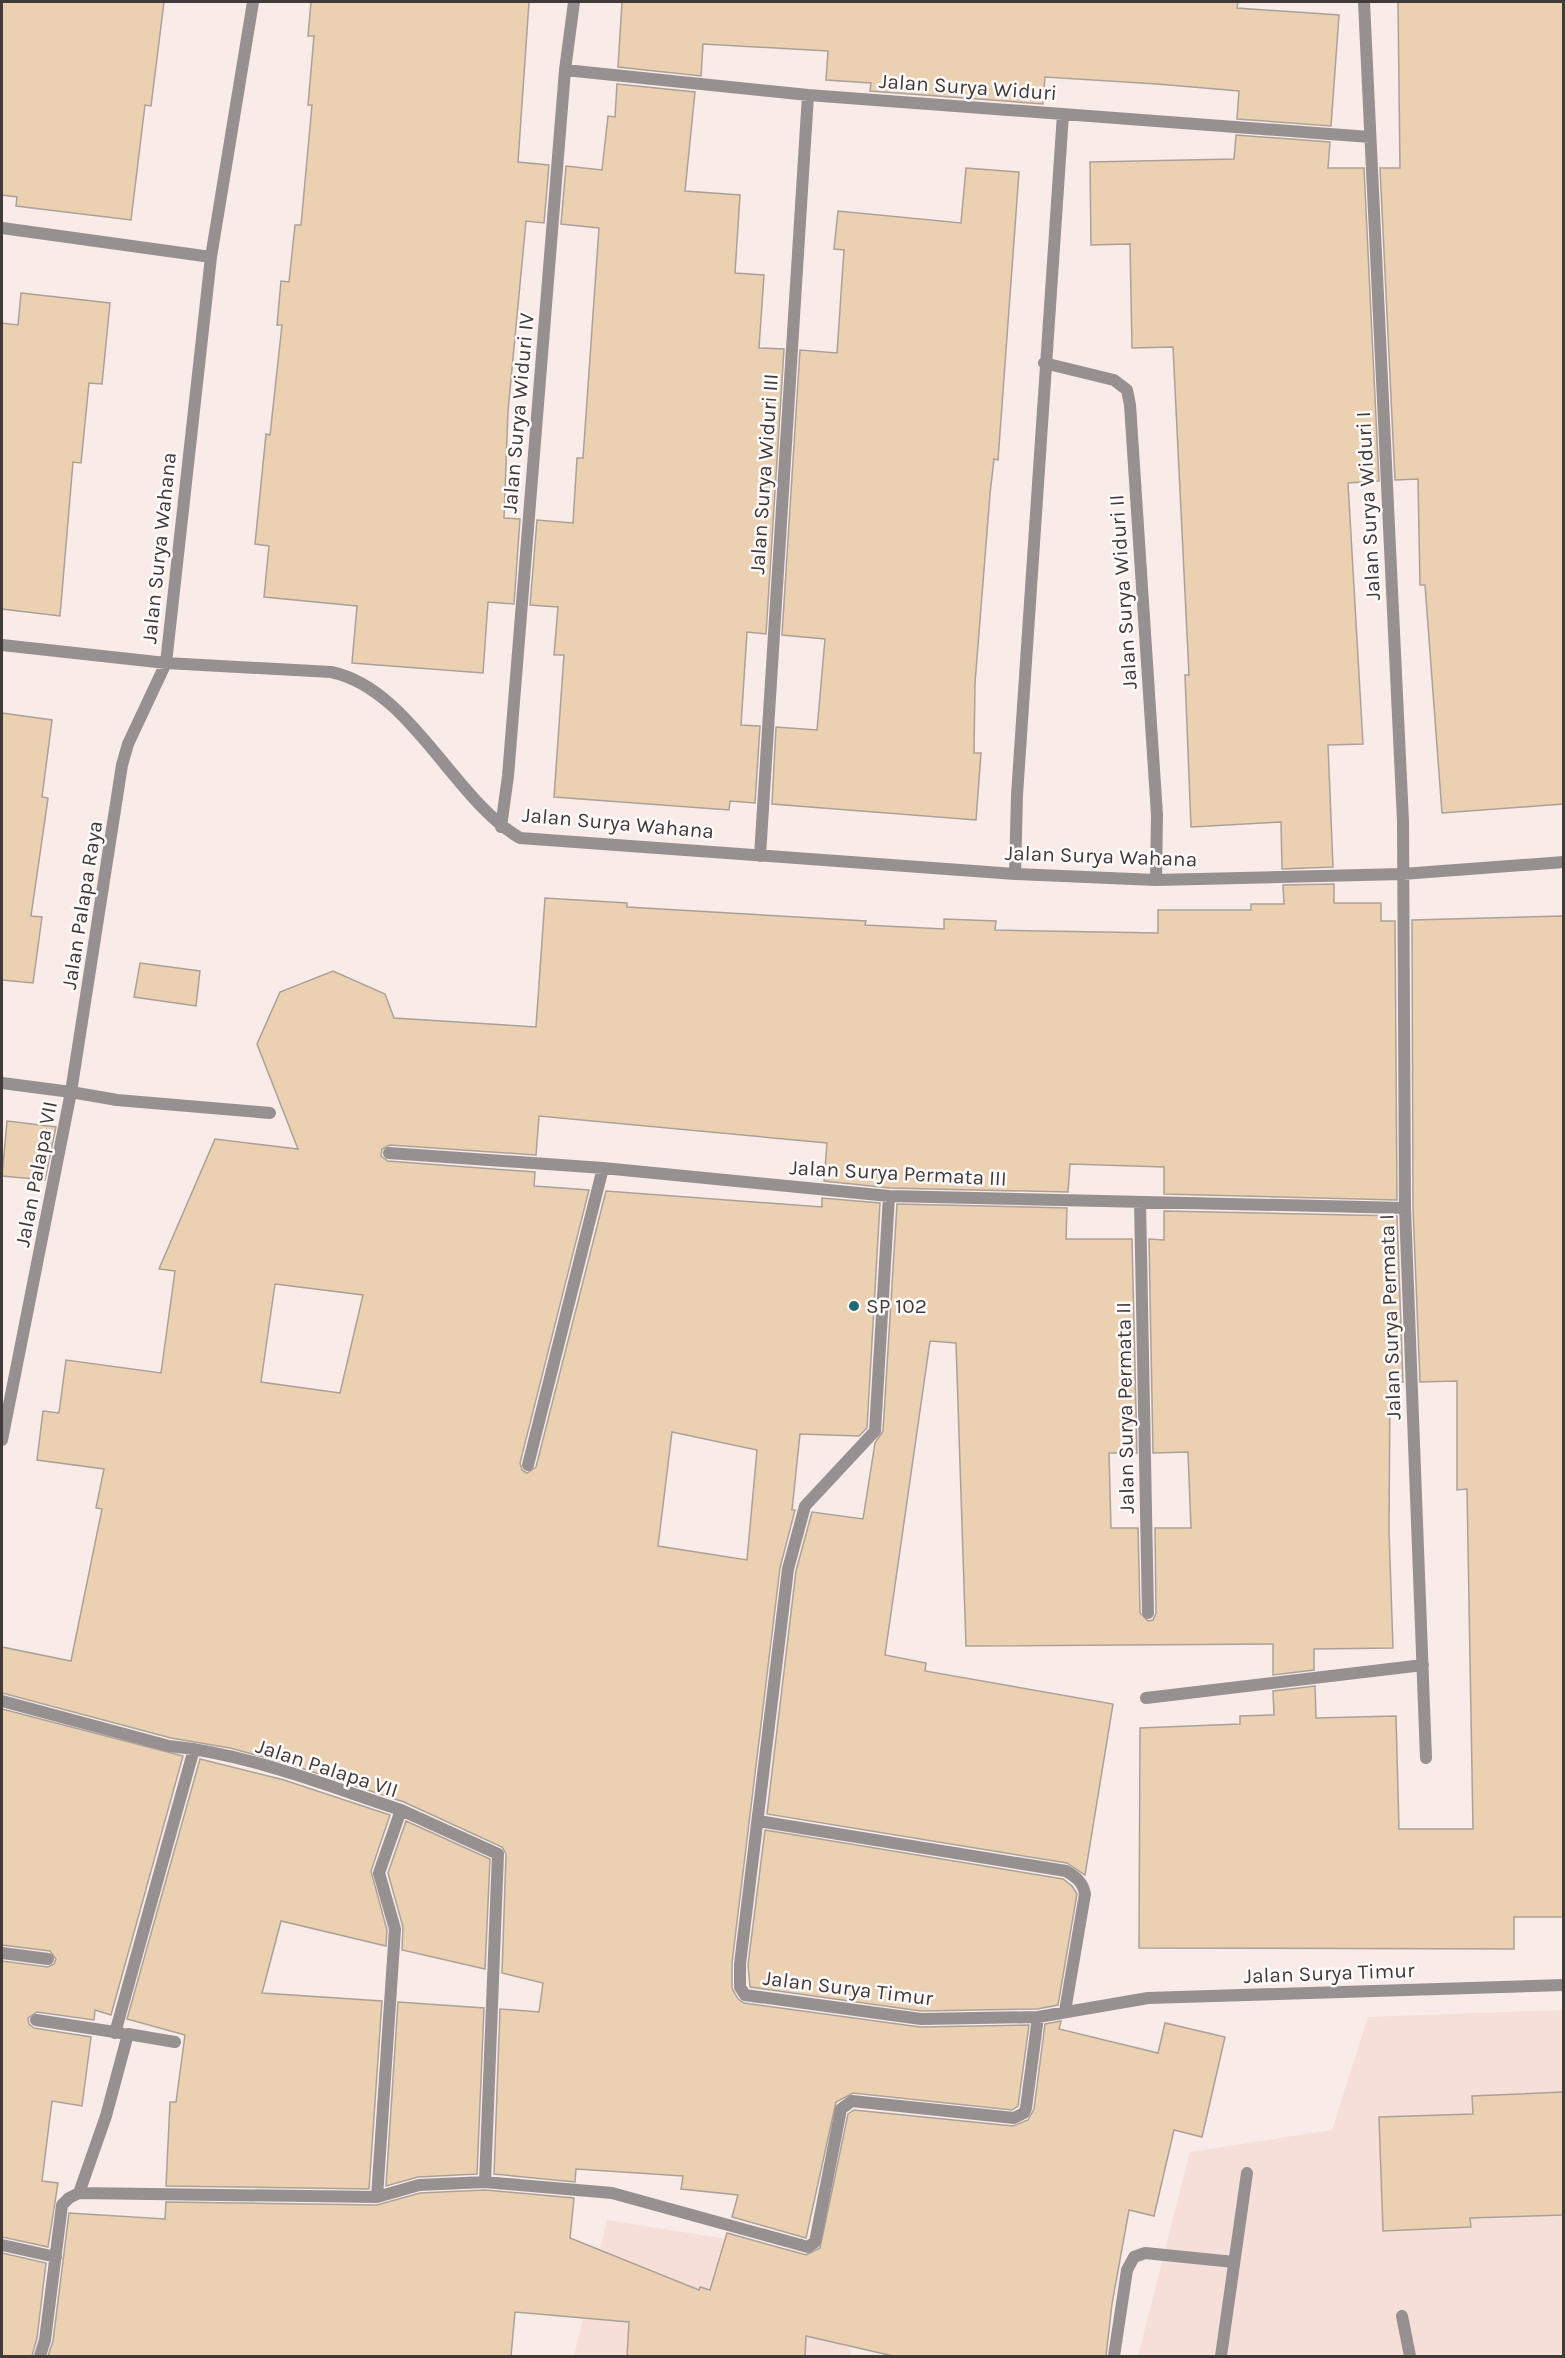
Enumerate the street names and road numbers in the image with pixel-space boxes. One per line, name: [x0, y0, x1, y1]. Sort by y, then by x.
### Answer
street label: Jalan Surya Widuri: [878, 69, 1058, 105]
street label: Jalan Surya Widuri IV: [497, 312, 539, 514]
street label: Jalan Surya Widuri III: [745, 373, 783, 575]
street label: Jalan Surya Widuri I: [1351, 411, 1385, 601]
street label: Jalan Surya Wahana: [137, 451, 181, 645]
street label: Jalan Surya Widuri II: [1104, 494, 1142, 690]
street label: Jalan Surya Wahana: [521, 803, 715, 843]
street label: Jalan Palapa Raya: [57, 819, 107, 991]
street label: Jalan Surya Wahana: [1004, 841, 1198, 871]
street label: Jalan Palapa VII: [10, 1099, 62, 1249]
street label: Jalan Surya Permata III: [789, 1155, 1007, 1191]
street label: Jalan Surya Permata I: [1374, 1214, 1406, 1420]
street label: Jalan Surya Permata II: [1111, 1302, 1139, 1514]
street label: Jalan Palapa VII: [253, 1734, 401, 1802]
street label: Jalan Surya Timur: [1243, 1958, 1415, 1988]
street label: Jalan Surya Timur: [762, 1966, 935, 2010]

